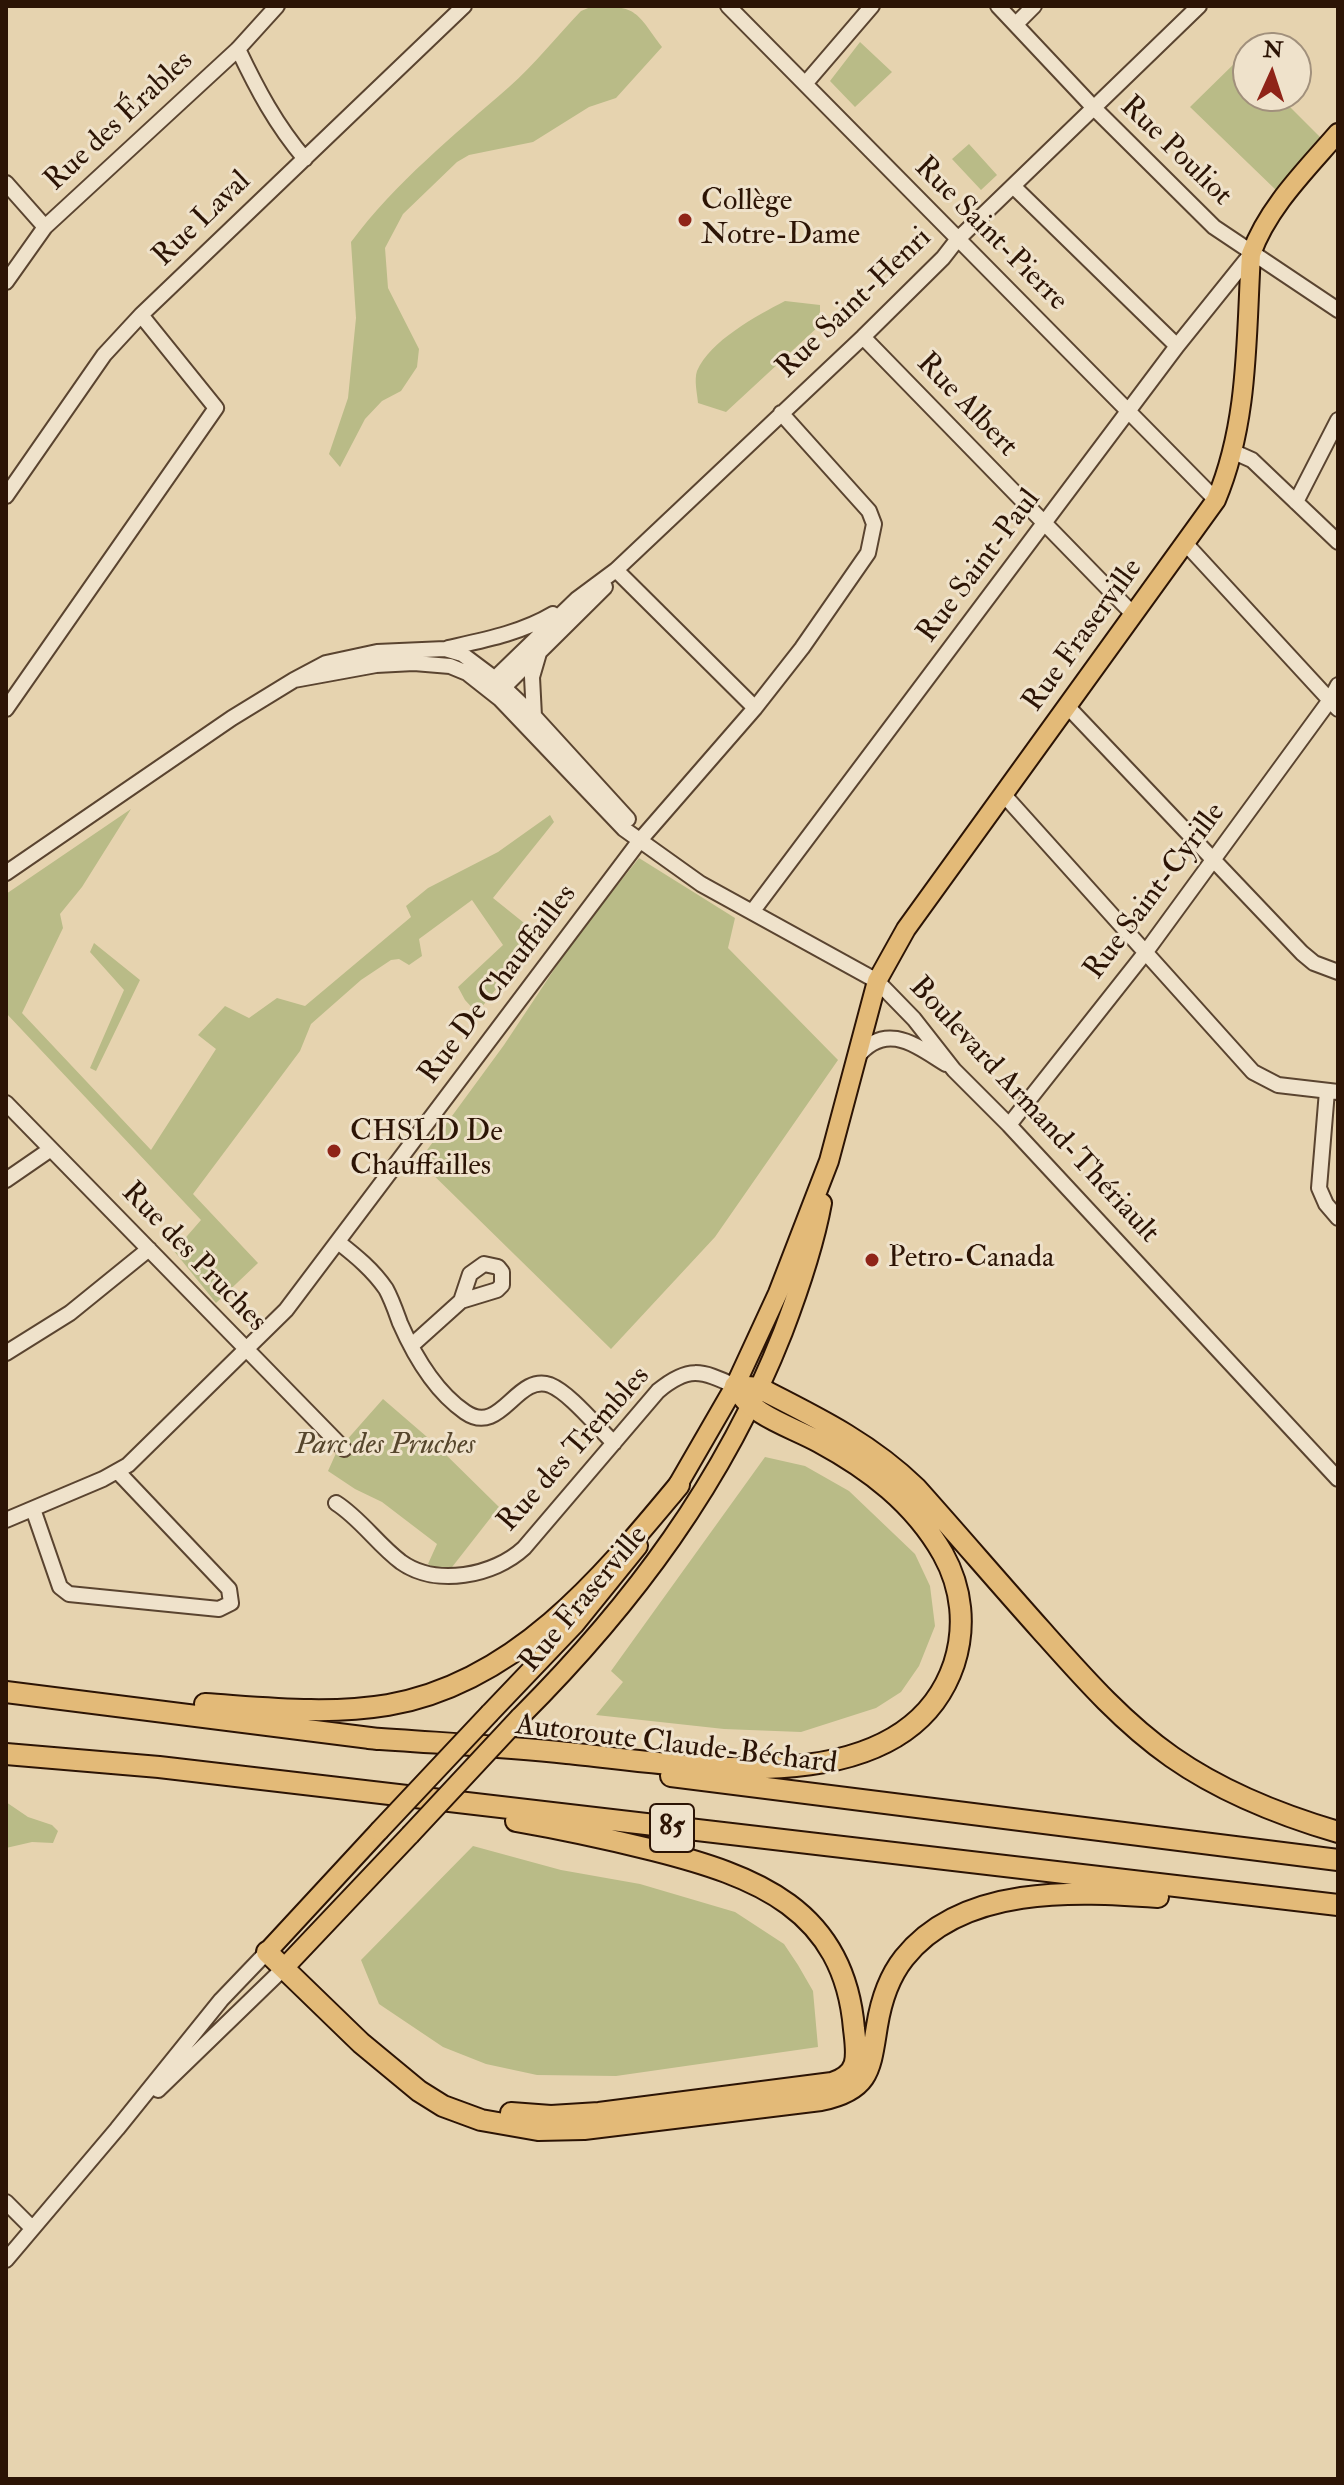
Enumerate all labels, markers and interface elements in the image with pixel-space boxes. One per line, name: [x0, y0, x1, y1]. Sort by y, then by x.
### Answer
north arrow: [1232, 32, 1312, 112]
text: N: [1263, 36, 1284, 65]
street label: Rue des Érables: [38, 44, 202, 200]
street label: Rue Pouliot: [1111, 90, 1239, 214]
street label: Rue Saint-Pierre: [906, 151, 1074, 319]
street label: Rue Laval: [147, 165, 259, 275]
place label: Collège Notre-Dame: [701, 185, 860, 256]
marker: Collège Notre-Dame: [676, 211, 694, 229]
street label: Rue Saint-Henri: [770, 221, 940, 387]
street label: Rue Albert: [908, 347, 1024, 465]
street label: Rue Saint-Paul: [911, 483, 1049, 651]
street label: Rue Fraserville: [1016, 553, 1152, 719]
street label: Rue Saint-Cyrille: [1078, 796, 1234, 988]
street label: Rue De Chauffailles: [412, 878, 586, 1092]
street label: Boulevard Armand-Thériault: [900, 971, 1166, 1251]
place label: CHSLD De Chauffailles: [350, 1116, 503, 1186]
marker: CHSLD De Chauffailles: [325, 1142, 343, 1160]
street label: Rue des Pruches: [113, 1176, 273, 1340]
place label: Petro-Canada: [888, 1242, 1054, 1278]
marker: Petro-Canada: [863, 1251, 881, 1269]
street label: Rue des Trembles: [491, 1360, 659, 1540]
park label: Parc des Pruches: [295, 1429, 475, 1465]
street label: Rue Fraserville: [513, 1519, 657, 1681]
street label: Autoroute Claude-Béchard: [513, 1708, 839, 1784]
road number: 85: [650, 1804, 694, 1852]

